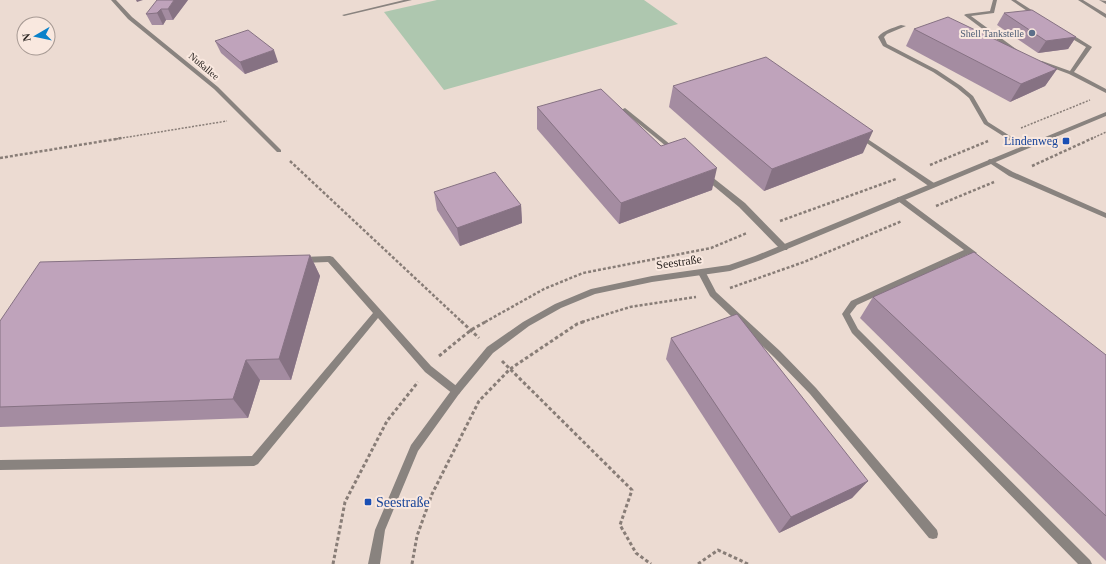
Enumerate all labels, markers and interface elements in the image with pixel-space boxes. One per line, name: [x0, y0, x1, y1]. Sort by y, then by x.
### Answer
north arrow: [16, 16, 56, 56]
place label: Shell Tankstelle: [960, 28, 1025, 39]
marker: Shell Tankstelle: [1027, 28, 1037, 38]
text: N: [20, 33, 33, 42]
street label: Nußallee: [187, 50, 222, 82]
place label: Lindenweg: [1004, 134, 1058, 148]
marker: Lindenweg: [1061, 136, 1071, 146]
street label: Seestraße: [655, 252, 703, 272]
place label: Seestraße: [376, 495, 430, 510]
marker: Seestraße: [363, 497, 373, 507]

